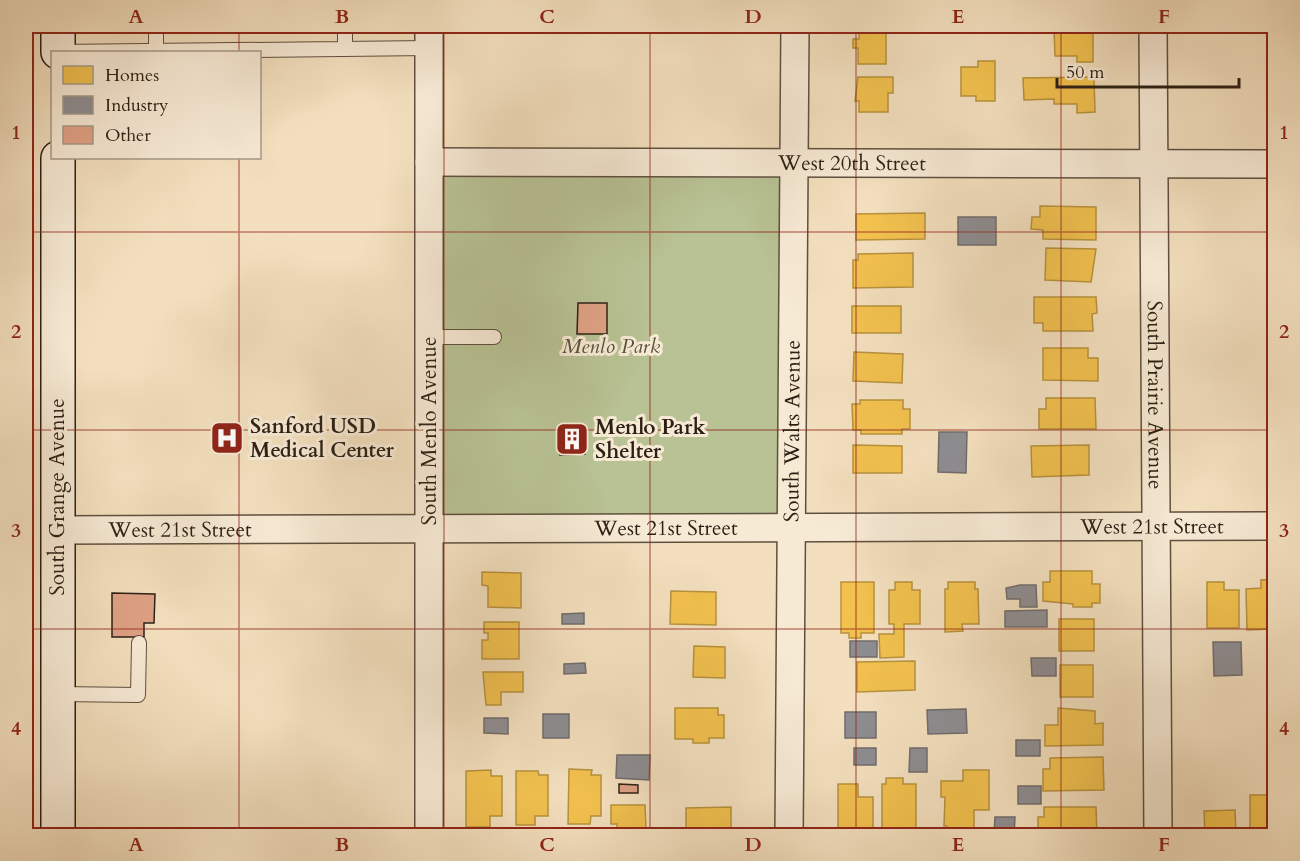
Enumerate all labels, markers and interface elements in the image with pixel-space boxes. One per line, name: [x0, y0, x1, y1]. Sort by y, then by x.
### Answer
text: A: [128, 3, 144, 30]
text: B: [335, 3, 349, 30]
text: C: [539, 3, 555, 30]
text: D: [744, 3, 762, 30]
text: E: [952, 3, 964, 30]
text: F: [1158, 3, 1170, 30]
legend: [51, 51, 261, 159]
scale bar: [1057, 51, 1238, 89]
text: 50 m: [1066, 60, 1105, 85]
text: Homes: [105, 63, 159, 88]
text: Industry: [105, 93, 169, 118]
text: 1: [11, 119, 21, 146]
text: 1: [1279, 119, 1289, 146]
text: Other: [105, 123, 151, 148]
street label: West 20th Street: [777, 149, 926, 178]
street label: South Prairie Avenue: [1140, 300, 1170, 490]
text: 2: [11, 318, 21, 345]
text: 2: [1279, 318, 1289, 345]
park label: Menlo Park: [562, 332, 661, 361]
street label: South Menlo Avenue: [415, 337, 444, 525]
street label: South Walts Avenue: [777, 340, 808, 522]
street label: South Grange Avenue: [43, 398, 72, 596]
place label: Sanford USD Medical Center: [250, 412, 394, 465]
place label: Menlo Park Shelter: [595, 413, 706, 466]
hospital icon: Sanford USD Medical Center: [209, 420, 245, 456]
building icon: Menlo Park Shelter: [554, 421, 590, 457]
street label: West 21st Street: [1079, 512, 1224, 542]
street label: West 21st Street: [593, 514, 738, 543]
street label: West 21st Street: [107, 515, 252, 545]
text: 3: [11, 517, 21, 544]
text: 3: [1279, 517, 1289, 544]
text: 4: [11, 715, 21, 742]
text: 4: [1279, 715, 1289, 742]
text: A: [128, 831, 144, 858]
text: B: [335, 831, 349, 858]
text: C: [539, 831, 555, 858]
text: D: [744, 831, 762, 858]
text: E: [952, 831, 964, 858]
text: F: [1158, 831, 1170, 858]

